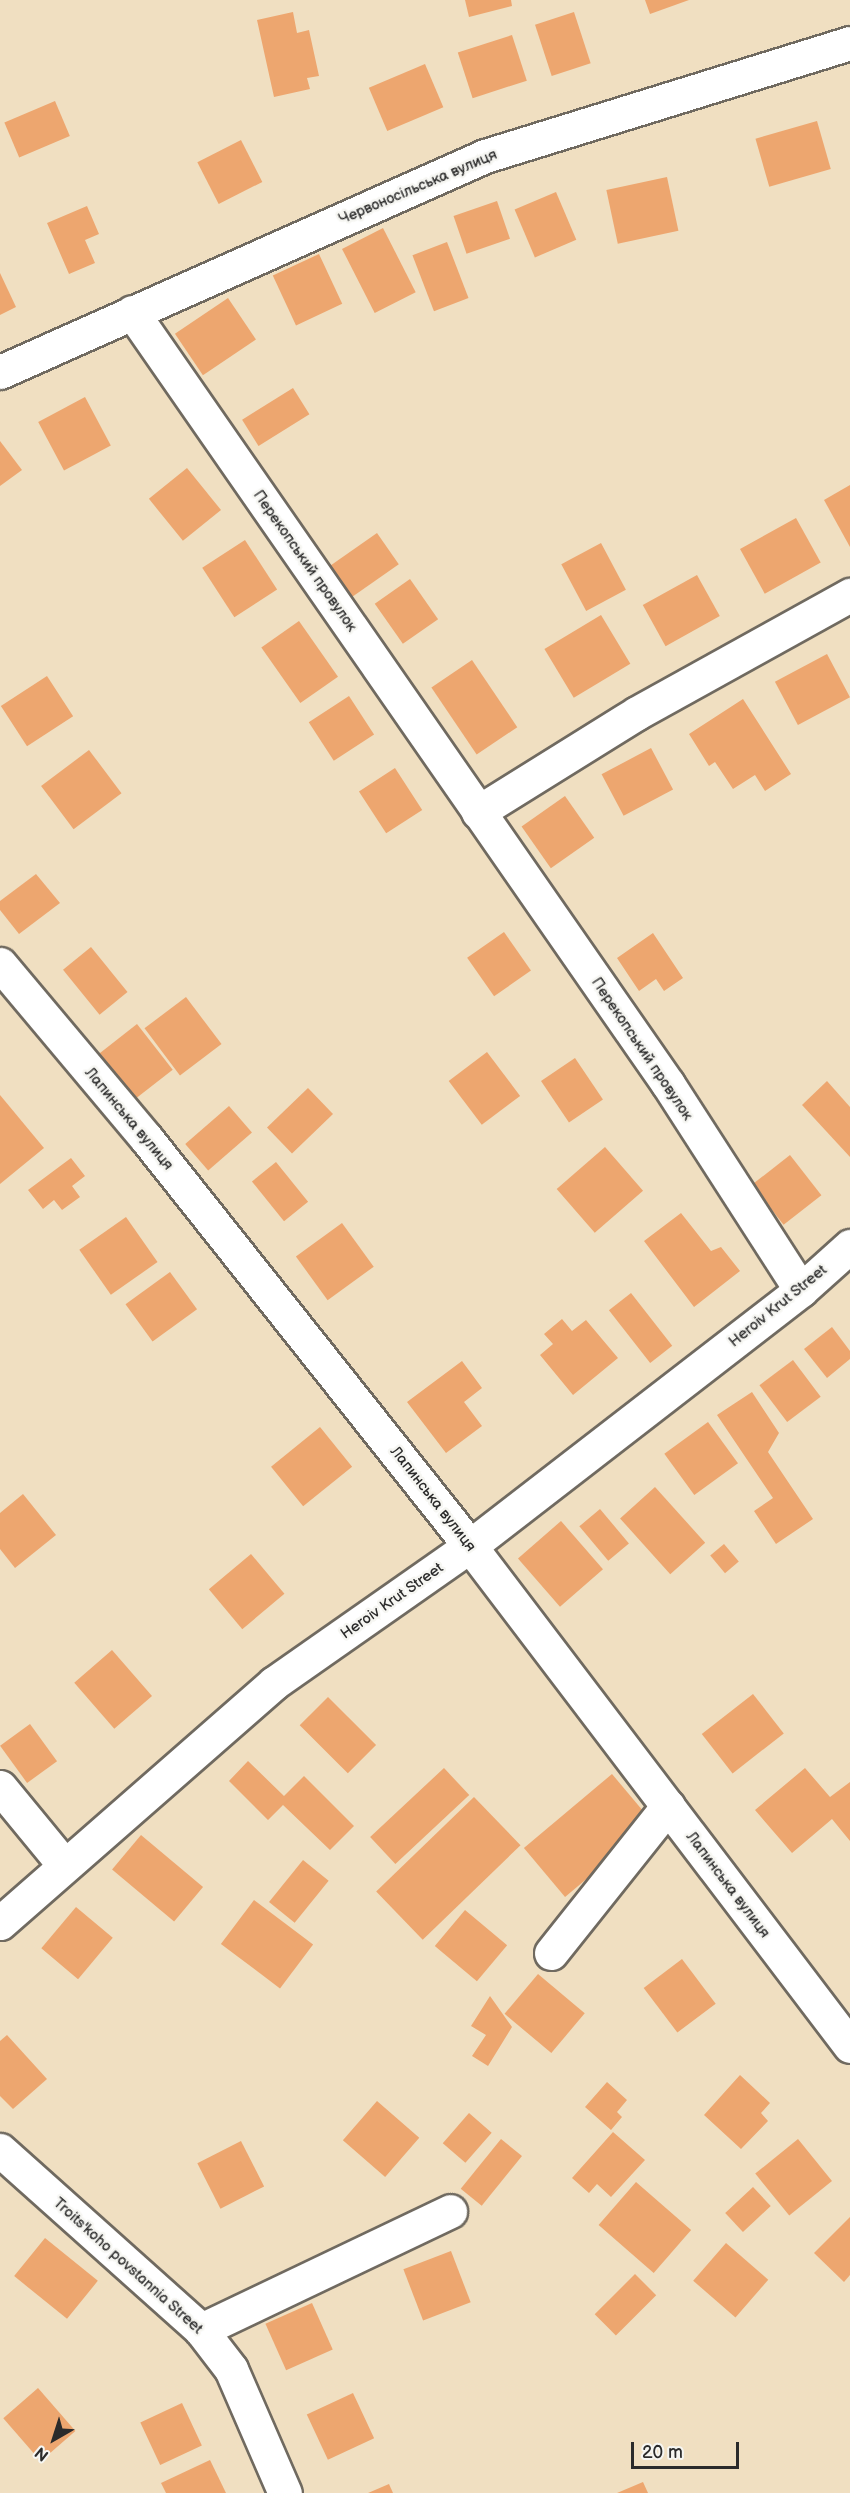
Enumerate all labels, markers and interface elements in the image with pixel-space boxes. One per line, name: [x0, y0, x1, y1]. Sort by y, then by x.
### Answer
street label: Червоносільська вулиця: [336, 145, 500, 229]
street label: Перекопський провулок: [249, 487, 361, 635]
street label: Перекопський провулок: [587, 974, 697, 1124]
street label: Лапинська вулиця: [81, 1064, 177, 1174]
street label: Heroiv Krut Street: [725, 1261, 831, 1351]
street label: Лапинська вулиця: [386, 1443, 480, 1555]
street label: Heroiv Krut Street: [337, 1559, 447, 1643]
street label: Лапинська вулиця: [682, 1828, 774, 1942]
street label: Troits'koho povstannia Street: [49, 2194, 207, 2338]
north arrow: [24, 2409, 84, 2469]
scale bar: [634, 2430, 742, 2468]
text: N: [32, 2442, 53, 2465]
text: 20 m: [642, 2442, 683, 2463]

